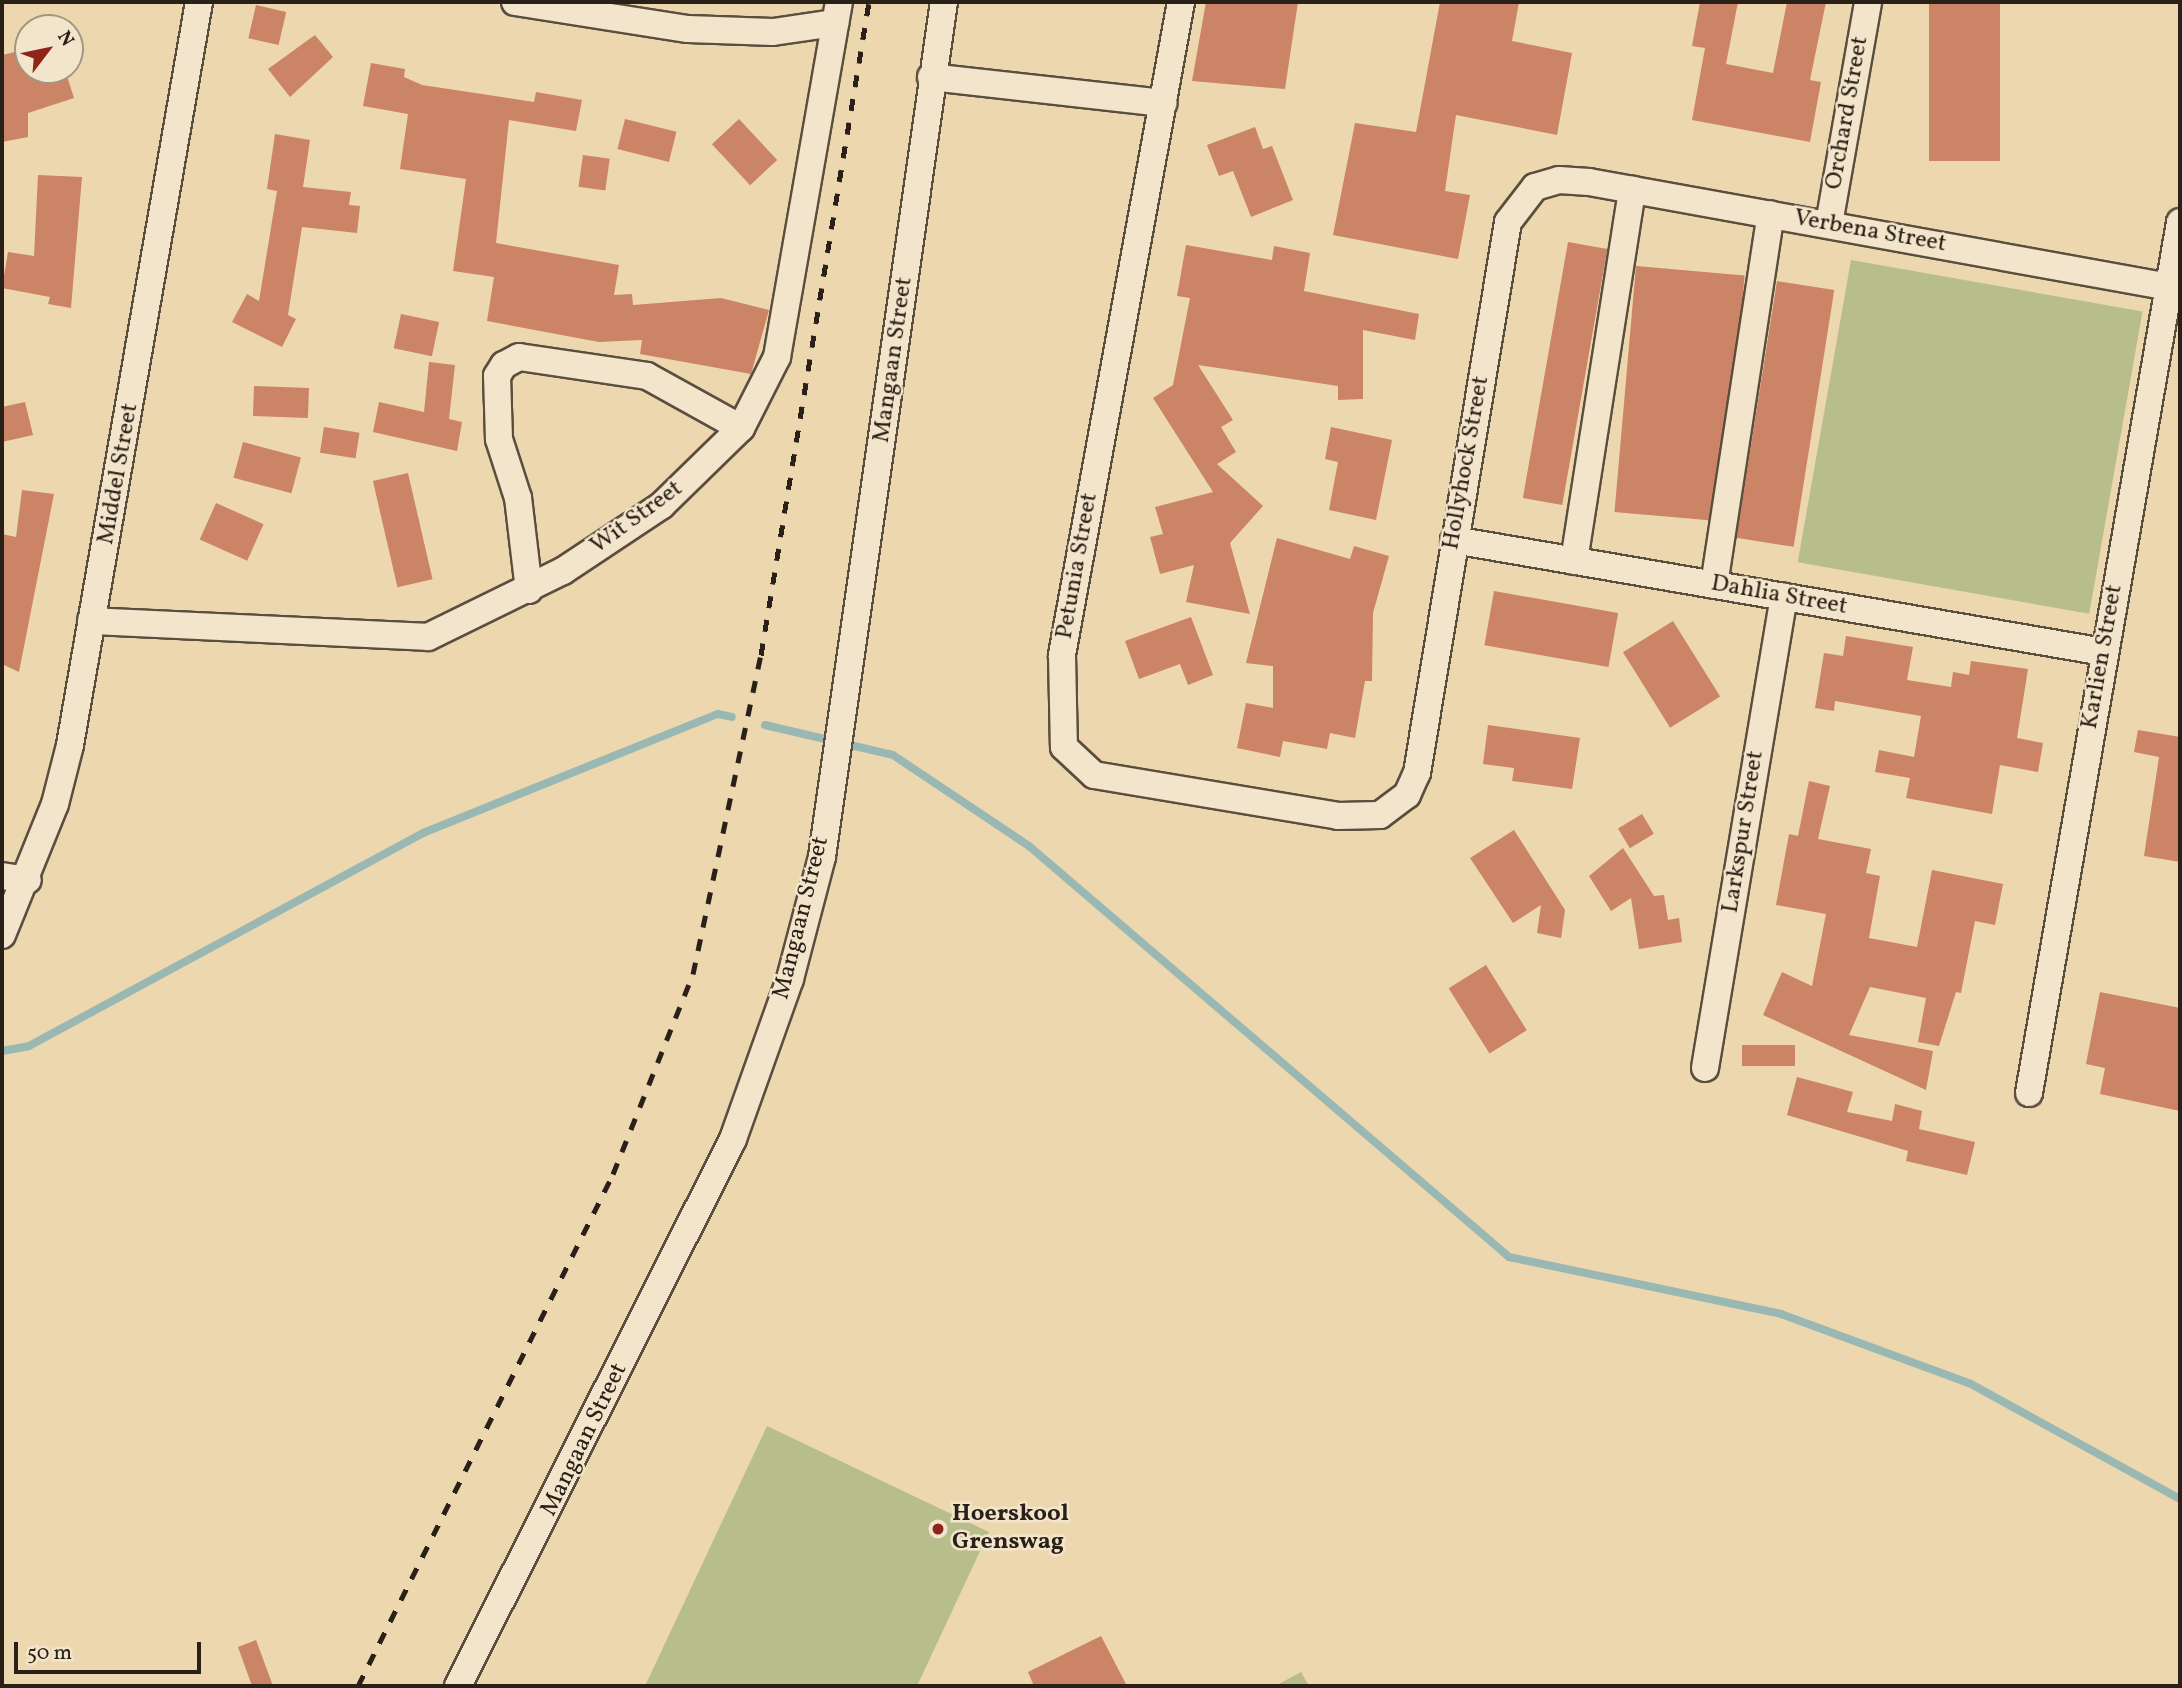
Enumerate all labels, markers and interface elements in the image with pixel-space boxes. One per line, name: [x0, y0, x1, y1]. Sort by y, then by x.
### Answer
north arrow: [14, 14, 84, 84]
text: N: [50, 26, 80, 52]
street label: Orchard Street: [1820, 34, 1876, 192]
street label: Verbena Street: [1792, 204, 1948, 260]
street label: Mangaan Street: [868, 275, 920, 445]
street label: Hollyhock Street: [1438, 374, 1496, 552]
street label: Middel Street: [92, 401, 146, 547]
street label: Wit Street: [585, 475, 689, 561]
street label: Petunia Street: [1051, 491, 1105, 641]
street label: Dahlia Street: [1709, 570, 1849, 622]
street label: Karlien Street: [2076, 583, 2130, 731]
street label: Larkspur Street: [1717, 749, 1771, 915]
street label: Mangaan Street: [768, 834, 836, 1002]
street label: Mangaan Street: [535, 1359, 635, 1521]
place label: Hoerskool Grenswag: [952, 1501, 1069, 1557]
marker: Hoerskool Grenswag: [930, 1521, 946, 1537]
scale bar: [18, 1628, 205, 1672]
text: 50 m: [27, 1639, 72, 1668]

